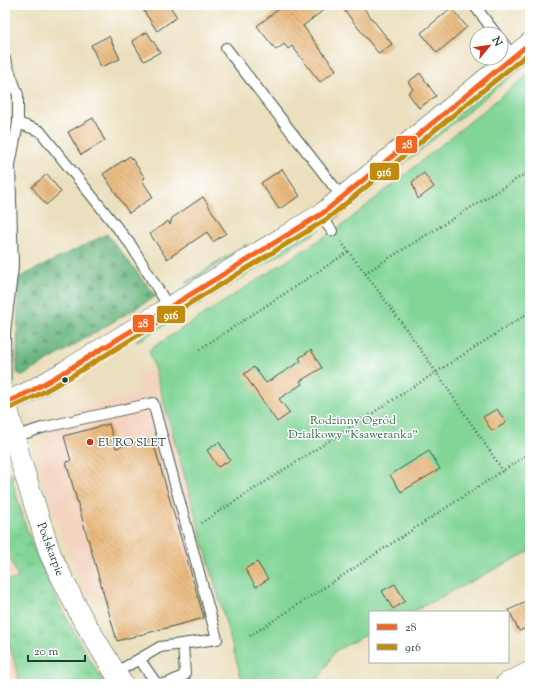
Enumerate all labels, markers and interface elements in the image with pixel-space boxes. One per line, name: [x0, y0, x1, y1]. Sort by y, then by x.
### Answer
north arrow: [469, 26, 509, 66]
text: N: [487, 33, 506, 50]
line badge: 28: [395, 135, 418, 154]
text: 28: [402, 137, 413, 153]
line badge: 916: [369, 162, 400, 181]
text: 916: [377, 165, 392, 181]
line badge: 916: [156, 305, 186, 324]
text: 916: [164, 308, 179, 324]
line badge: 28: [132, 314, 155, 333]
text: 28: [138, 316, 149, 332]
unlabelled marker: [60, 375, 70, 385]
park label: Rodzinny Ogród Działkowy "Ksaweranka": [288, 412, 418, 444]
place label: EURO SLET: [98, 434, 167, 452]
marker: EURO SLET: [85, 437, 95, 447]
street label: Podskarpie: [32, 520, 69, 579]
legend: [369, 611, 509, 663]
text: 28: [405, 619, 417, 637]
scale bar: [28, 637, 85, 663]
text: 916: [405, 639, 421, 657]
text: 20 m: [34, 643, 59, 661]

